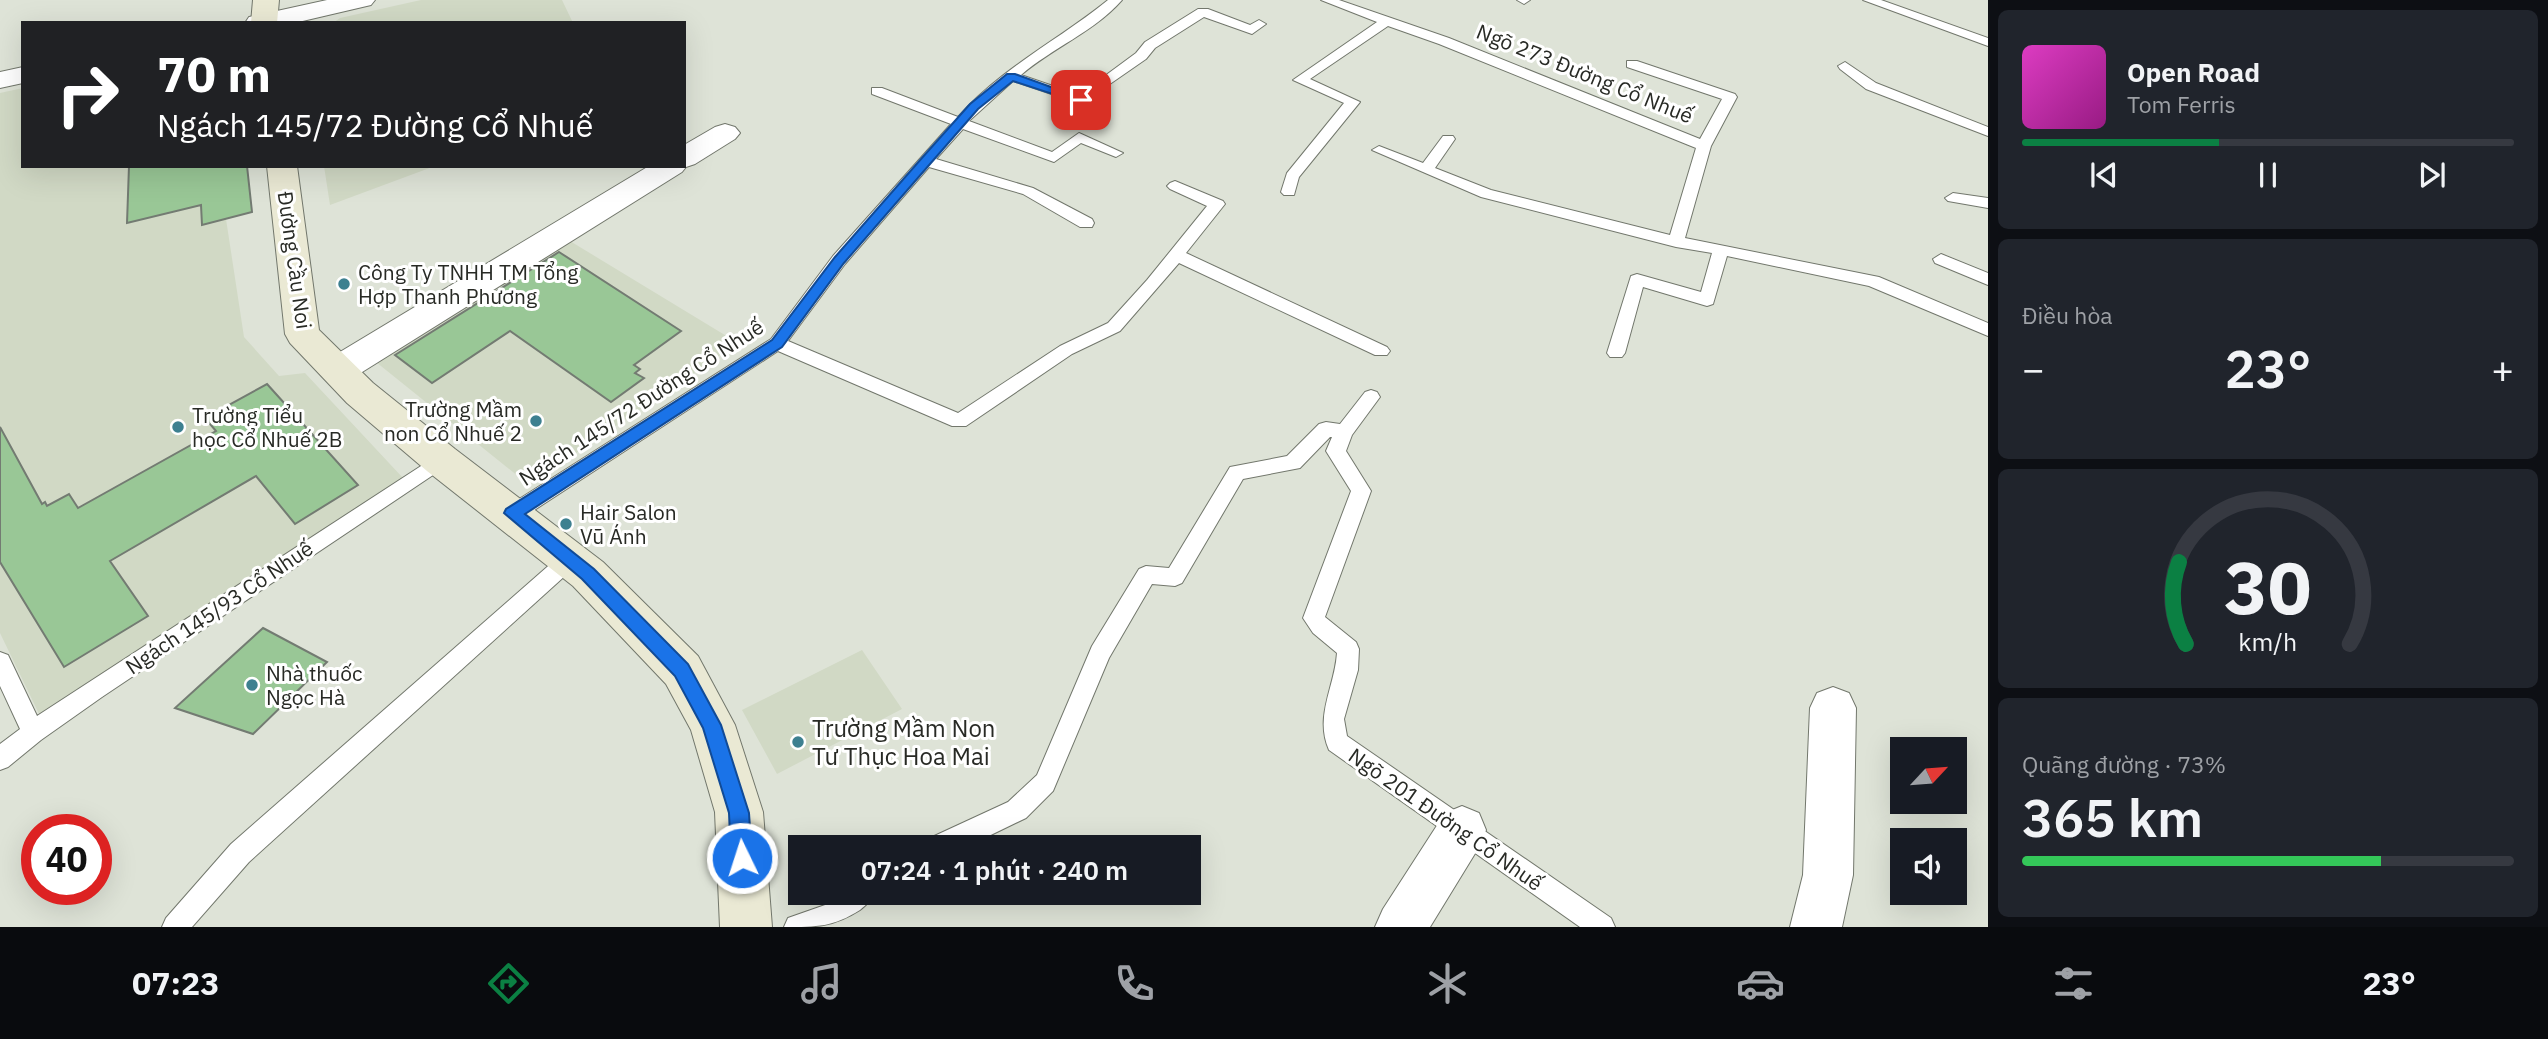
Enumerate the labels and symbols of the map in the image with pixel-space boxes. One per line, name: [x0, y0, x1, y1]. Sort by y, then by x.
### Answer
street label: Ngõ 273 Đường Cổ Nhuế: [1473, 17, 1698, 129]
pin: [1051, 70, 1111, 130]
street label: Đường Cầu Noi: [271, 189, 319, 331]
place label: Công Ty TNHH TM Tổng Hợp Thanh Phương: [358, 258, 578, 310]
marker: Công Ty TNHH TM Tổng Hợp Thanh Phương: [336, 276, 352, 292]
street label: Ngách 145/72 Đường Cổ Nhuế: [513, 312, 769, 492]
place label: Trường Mầm non Cổ Nhuế 2: [384, 395, 522, 447]
place label: Trường Tiểu học Cổ Nhuế 2B: [192, 401, 342, 453]
marker: Trường Mầm non Cổ Nhuế 2: [528, 413, 544, 429]
marker: Trường Tiểu học Cổ Nhuế 2B: [170, 419, 186, 435]
place label: Hair Salon Vũ Ánh: [580, 498, 677, 550]
marker: Hair Salon Vũ Ánh: [558, 516, 574, 532]
street label: Ngách 145/93 Cổ Nhuế: [120, 533, 319, 680]
place label: Nhà thuốc Ngọc Hà: [266, 659, 363, 711]
marker: Nhà thuốc Ngọc Hà: [244, 677, 260, 693]
place label: Trường Mầm Non Tư Thục Hoa Mai: [812, 712, 995, 772]
marker: Trường Mầm Non Tư Thục Hoa Mai: [790, 734, 806, 750]
north arrow: [1890, 737, 1967, 814]
street label: Ngõ 201 Đường Cổ Nhuế: [1343, 741, 1549, 897]
speed limit sign: 40: [21, 814, 112, 905]
position arrow: [705, 821, 779, 895]

